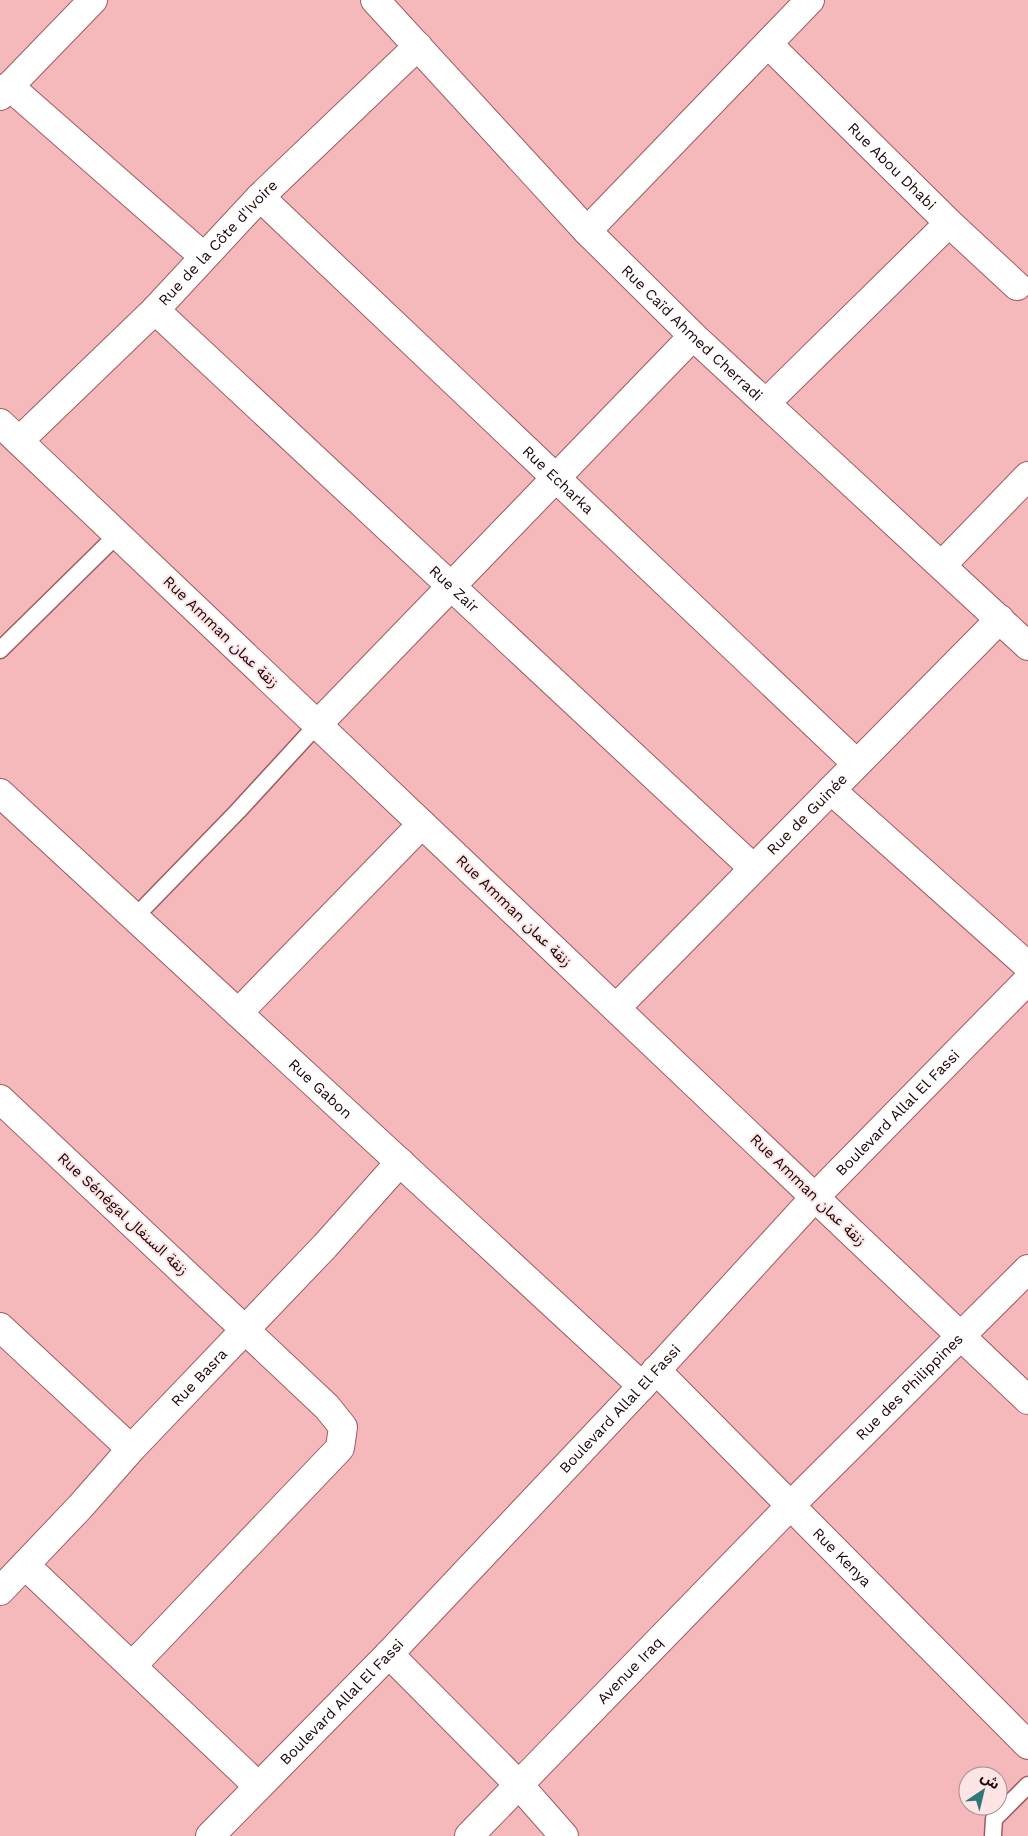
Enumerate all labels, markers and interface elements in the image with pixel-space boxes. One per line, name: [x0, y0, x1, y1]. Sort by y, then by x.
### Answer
street label: Rue Abou Dhabi: [844, 119, 940, 214]
street label: Rue de la Côte d'Ivoire: [155, 176, 281, 309]
street label: Rue Caïd Ahmed Cherradi: [618, 261, 766, 405]
street label: Rue Echarka: [519, 442, 598, 518]
street label: Rue Zair: [426, 562, 482, 616]
street label: Rue Amman زنقة عمان: [160, 572, 282, 692]
street label: Rue de Guinée: [763, 770, 851, 859]
street label: Rue Amman زنقة عمان: [453, 851, 575, 971]
street label: Boulevard Allal El Fassi: [832, 1046, 963, 1180]
street label: Rue Gabon: [285, 1055, 356, 1123]
street label: Rue Amman زنقة عمان: [747, 1130, 869, 1250]
street label: Rue Sénégal زنقة السنغال: [54, 1149, 192, 1279]
street label: Rue des Philippines: [852, 1330, 967, 1444]
street label: Boulevard Allal El Fassi: [555, 1341, 684, 1477]
street label: Rue Basra: [167, 1344, 231, 1410]
street label: Rue Kenya: [809, 1524, 875, 1591]
street label: Avenue Iraq: [593, 1633, 667, 1708]
street label: Boulevard Allal El Fassi: [276, 1635, 407, 1769]
north arrow: [958, 1766, 1008, 1816]
text: ش: [978, 1768, 1003, 1792]

